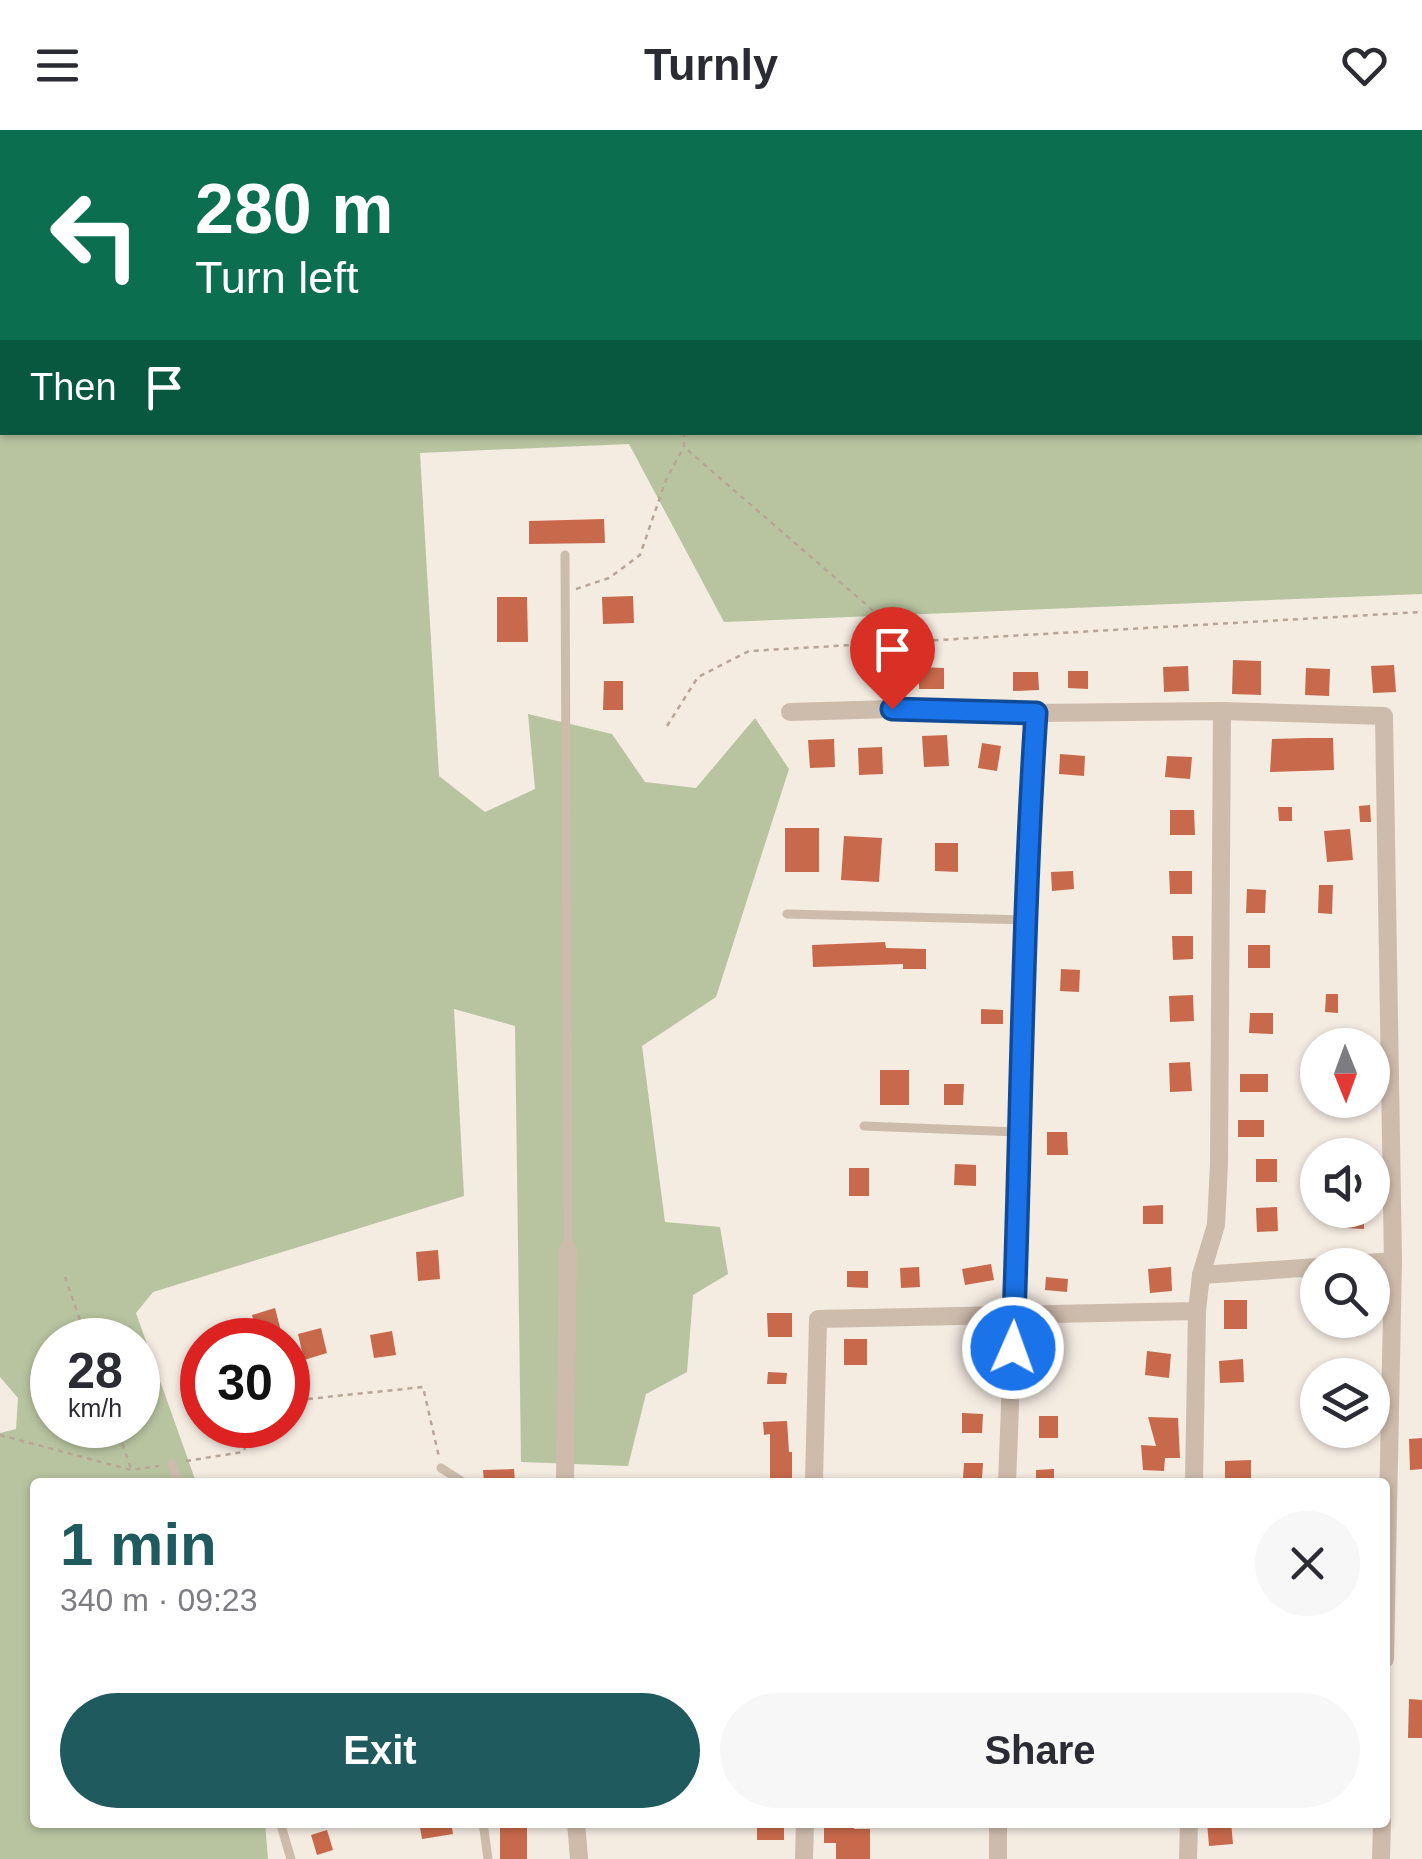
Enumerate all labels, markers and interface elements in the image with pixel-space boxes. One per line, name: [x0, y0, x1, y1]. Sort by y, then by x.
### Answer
icon: menu: [30, 38, 85, 93]
icon: heart: [1337, 38, 1392, 93]
text: Turnly: [644, 39, 778, 90]
icon: left: [30, 170, 160, 300]
text: 280 m: [195, 170, 393, 248]
text: Turn left: [195, 252, 358, 303]
icon: arrive: [137, 360, 192, 415]
text: Then: [30, 366, 117, 408]
pin: [850, 607, 935, 710]
icon: arrive: [865, 622, 920, 677]
north arrow: [1300, 1028, 1390, 1118]
map controls: [1300, 1028, 1390, 1448]
button: sound: [1300, 1138, 1390, 1228]
button: search: [1300, 1248, 1390, 1338]
position arrow: [961, 1296, 1065, 1400]
speed limit sign: 30: [180, 1318, 310, 1448]
text: 28: [67, 1343, 123, 1399]
button: layers: [1300, 1358, 1390, 1448]
text: km/h: [68, 1394, 122, 1422]
text: 1 min: [60, 1511, 217, 1578]
button: close: [1255, 1511, 1360, 1616]
text: 340 m · 09:23: [60, 1582, 257, 1618]
button: Exit: [60, 1693, 700, 1808]
button: Share: [720, 1693, 1360, 1808]

